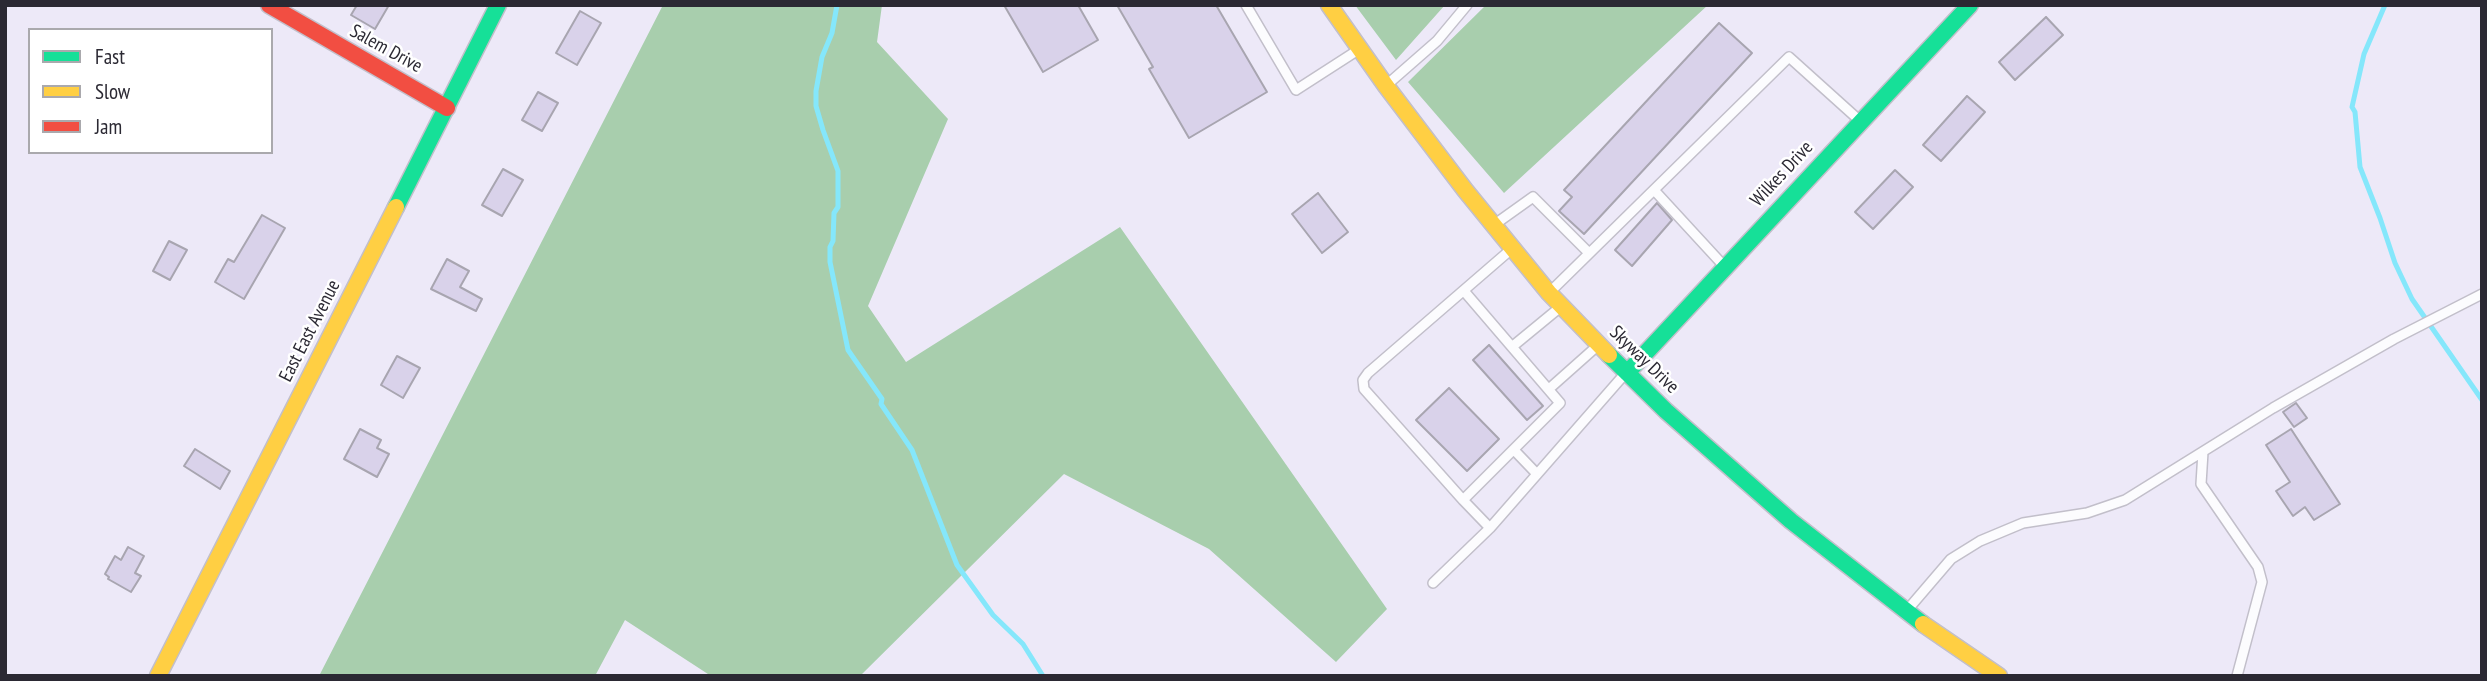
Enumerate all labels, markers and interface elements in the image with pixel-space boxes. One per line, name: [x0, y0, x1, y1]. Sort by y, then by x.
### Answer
street label: Salem Drive: [346, 20, 426, 78]
legend: [28, 28, 273, 154]
text: Fast: [95, 43, 125, 70]
text: Slow: [95, 78, 130, 105]
text: Jam: [95, 113, 122, 140]
street label: Wilkes Drive: [1746, 136, 1818, 212]
street label: East East Avenue: [275, 276, 345, 386]
street label: Skyway Drive: [1605, 321, 1683, 399]

